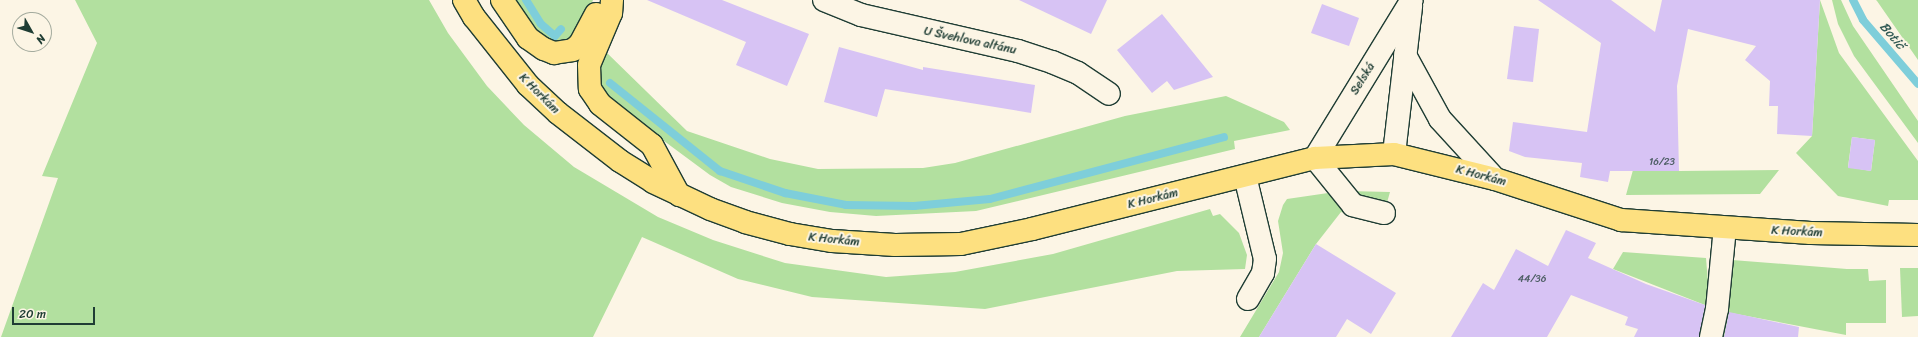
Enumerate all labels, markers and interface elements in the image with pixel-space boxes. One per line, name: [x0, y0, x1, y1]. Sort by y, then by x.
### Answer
north arrow: [12, 12, 52, 52]
water label: Botič: [1876, 19, 1908, 53]
street label: U Švehlova altánu: [922, 24, 1018, 58]
text: N: [31, 30, 51, 48]
street label: Selská: [1348, 60, 1378, 98]
street label: K Horkám: [516, 71, 562, 117]
house number: 16/23: [1649, 157, 1675, 169]
street label: K Horkám: [1454, 162, 1508, 190]
street label: K Horkám: [1126, 186, 1180, 212]
street label: K Horkám: [1771, 223, 1823, 241]
street label: K Horkám: [808, 230, 860, 250]
house number: 44/36: [1518, 274, 1546, 286]
scale bar: [14, 299, 97, 325]
text: 20 m: [19, 303, 46, 325]

